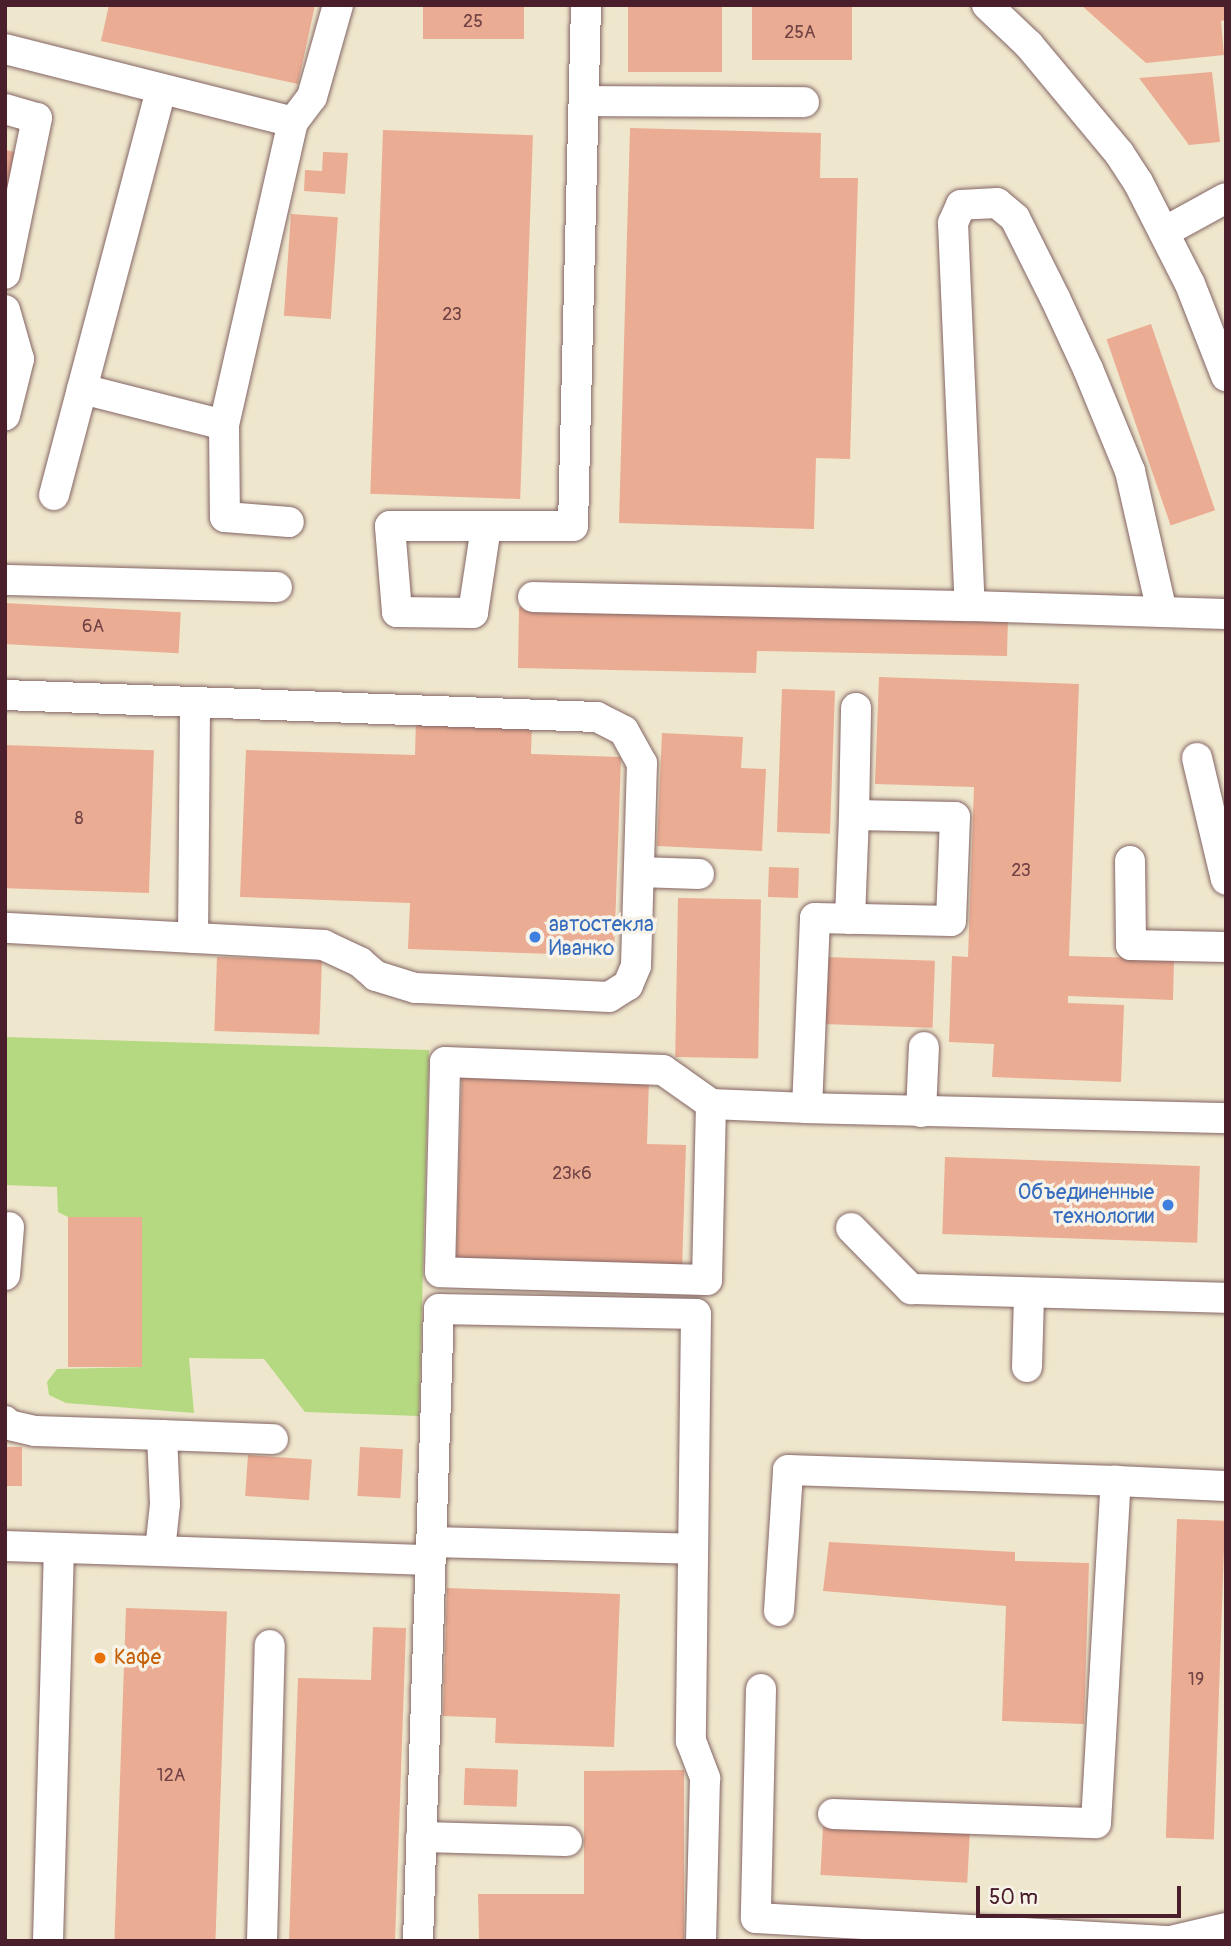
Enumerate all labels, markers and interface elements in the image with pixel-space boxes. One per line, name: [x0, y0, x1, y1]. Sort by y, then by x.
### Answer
house number: 25: [463, 11, 483, 33]
house number: 25А: [784, 22, 816, 44]
house number: 23: [442, 304, 462, 326]
house number: 6А: [82, 616, 104, 638]
house number: 8: [74, 808, 84, 830]
house number: 23: [1011, 860, 1031, 882]
place label: автостекла Иванко: [549, 912, 654, 962]
marker: автостекла Иванко: [527, 929, 543, 945]
house number: 23к6: [552, 1163, 592, 1185]
place label: Объединенные технологии: [1018, 1180, 1154, 1230]
marker: Объединенные технологии: [1160, 1197, 1176, 1213]
place label: Кафе: [114, 1645, 161, 1671]
marker: Кафе: [92, 1650, 108, 1666]
house number: 19: [1188, 1669, 1204, 1691]
house number: 12А: [157, 1765, 185, 1787]
scale bar: [979, 1872, 1184, 1916]
text: 50 m: [989, 1884, 1038, 1911]

